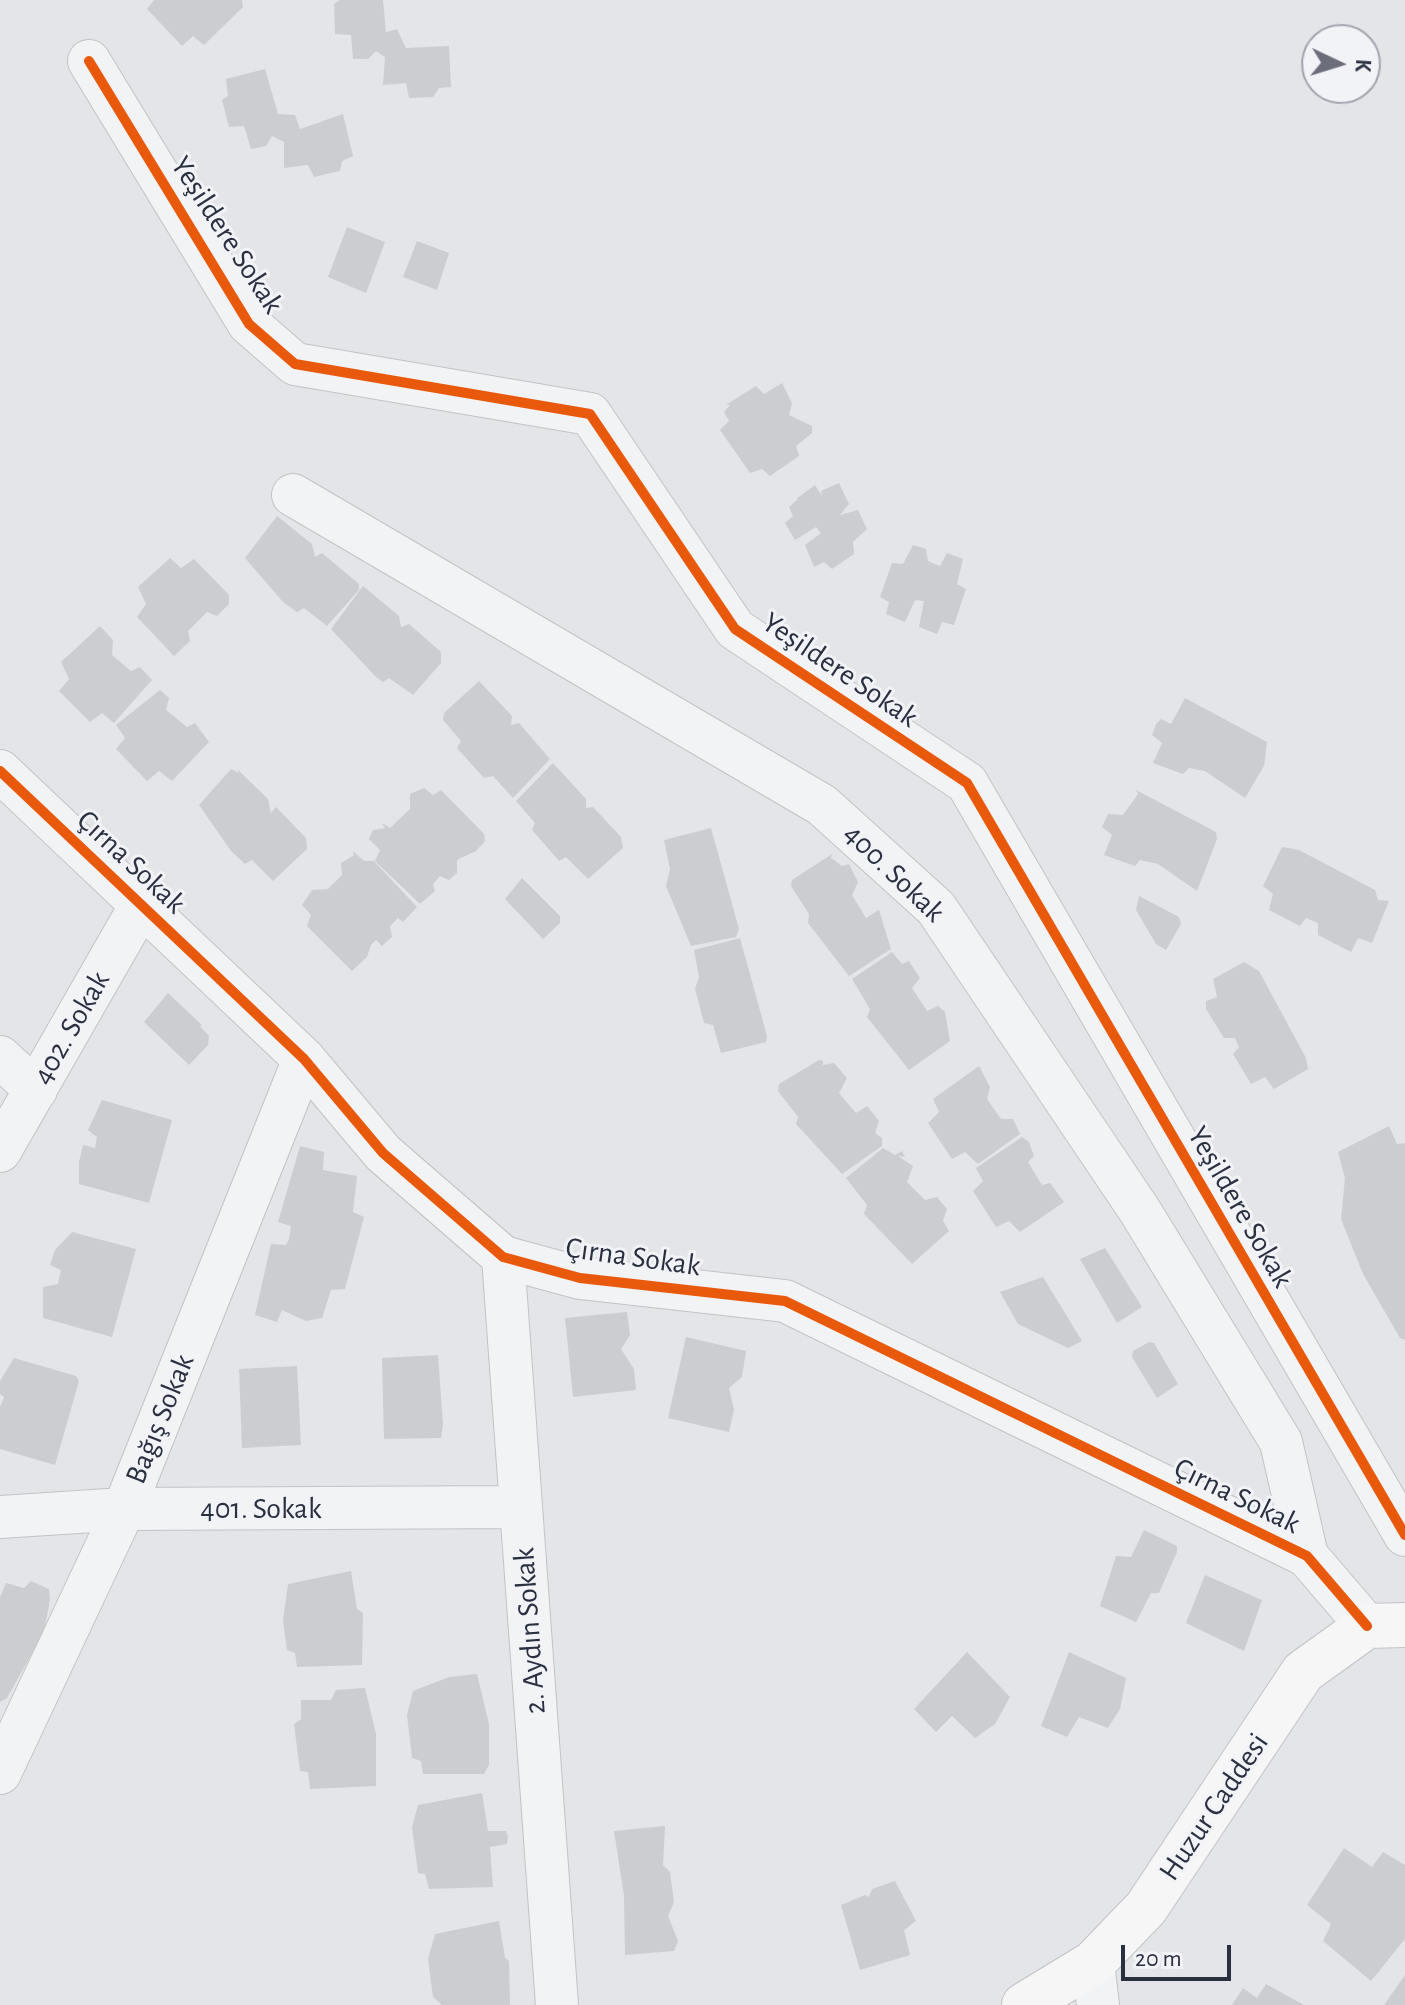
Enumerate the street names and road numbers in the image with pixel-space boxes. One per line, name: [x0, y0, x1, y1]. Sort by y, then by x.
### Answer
street label: Yeşildere Sokak: [163, 150, 291, 320]
street label: Yeşildere Sokak: [755, 605, 925, 735]
street label: Çırna Sokak: [69, 803, 193, 921]
street label: 400. Sokak: [836, 816, 952, 930]
street label: 402. Sokak: [24, 965, 118, 1091]
street label: Yeşildere Sokak: [1179, 1120, 1301, 1294]
street label: Çırna Sokak: [563, 1230, 703, 1284]
street label: Bağış Sokak: [118, 1349, 202, 1489]
street label: Çırna Sokak: [1168, 1450, 1306, 1542]
street label: 401. Sokak: [200, 1491, 322, 1527]
street label: 2. Aydın Sokak: [506, 1547, 554, 1715]
street label: Huzur Caddesi: [1151, 1726, 1277, 1888]

